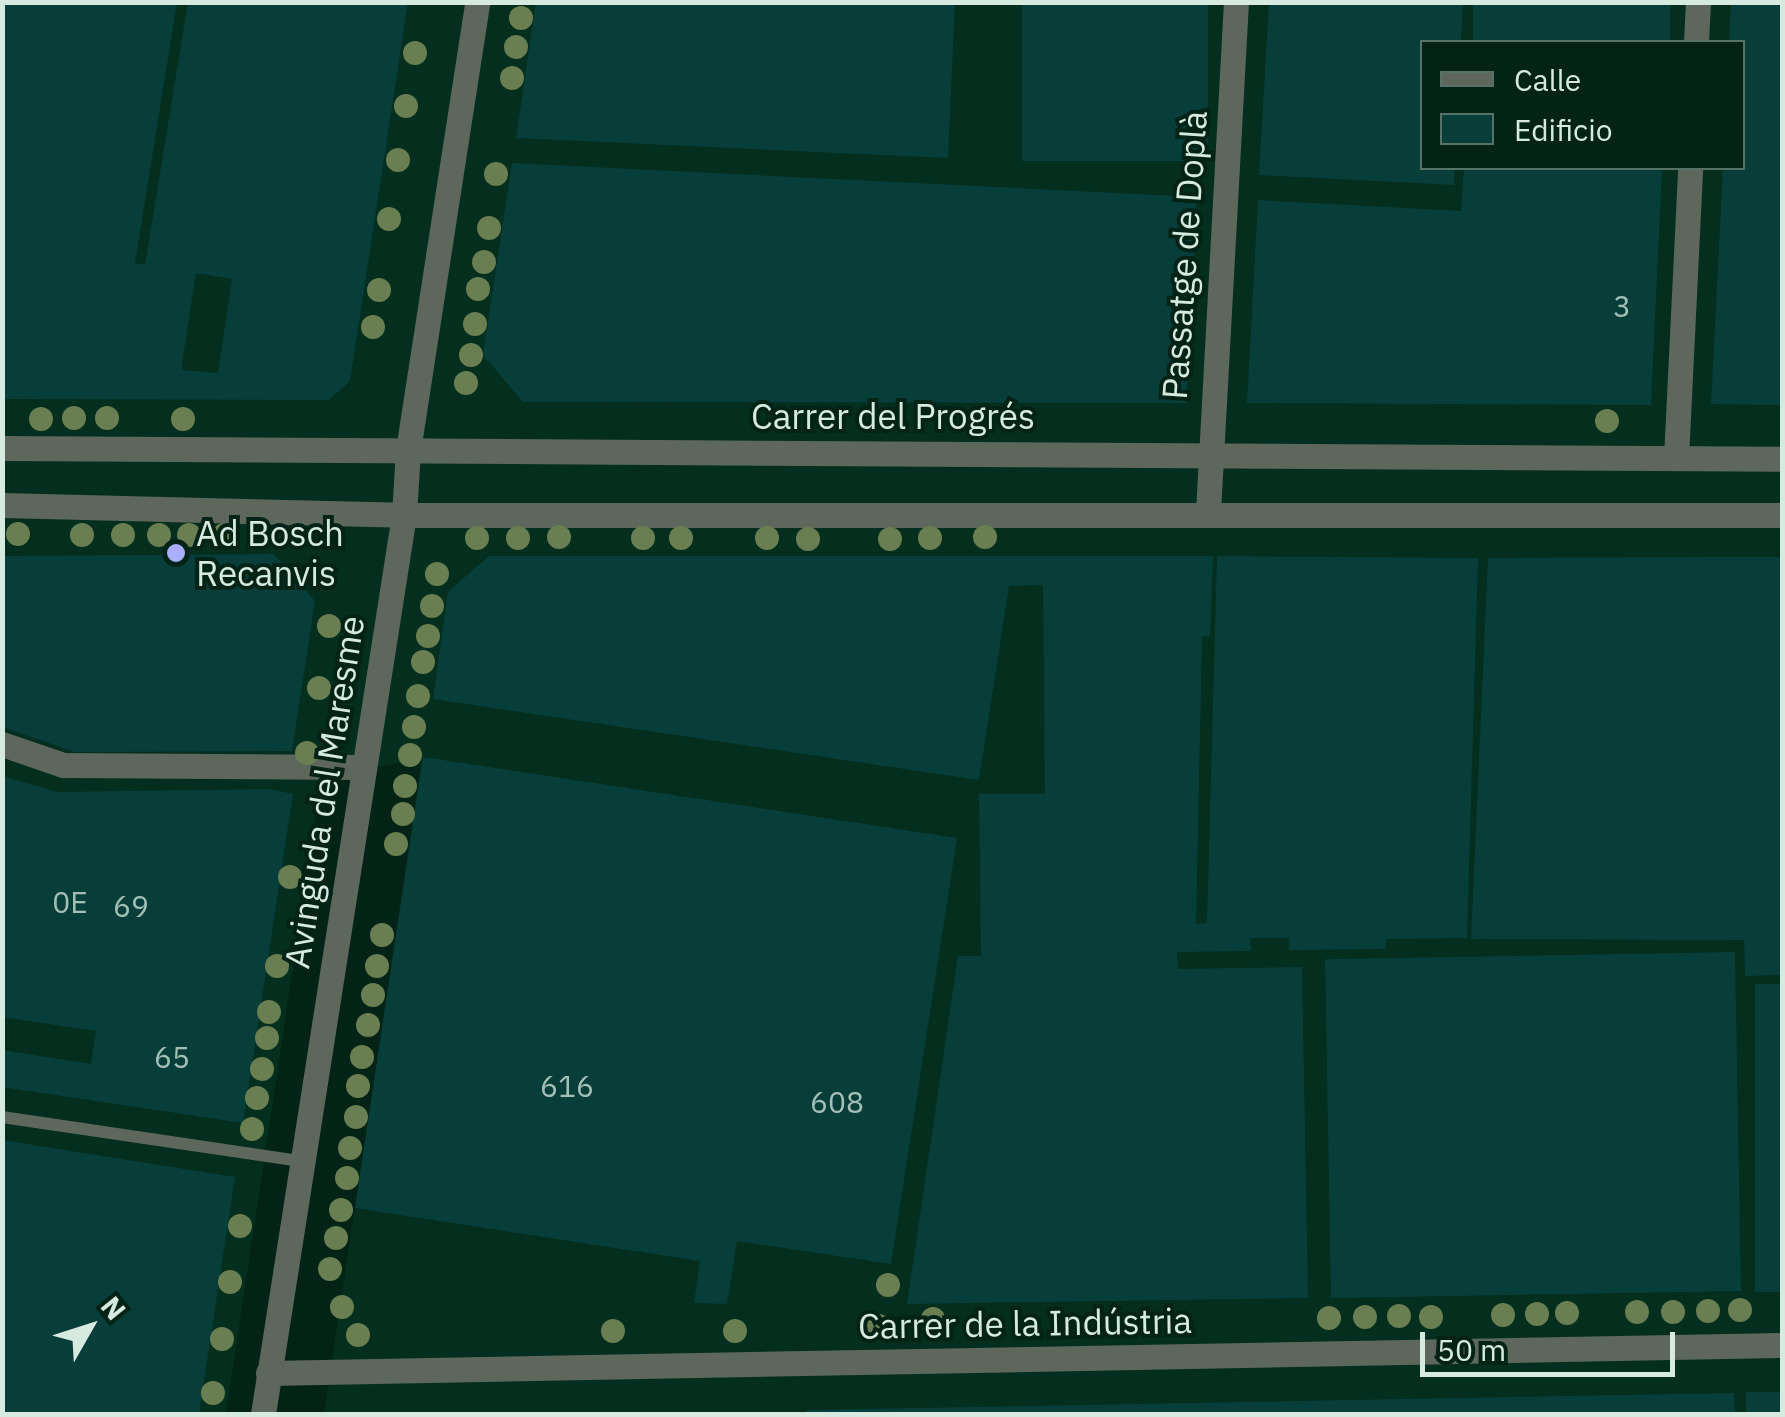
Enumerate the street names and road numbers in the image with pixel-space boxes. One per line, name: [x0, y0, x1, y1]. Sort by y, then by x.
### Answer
street label: Passatge de Doplà: [1153, 109, 1215, 401]
street label: Carrer del Progrés: [751, 395, 1035, 437]
street label: Avinguda del Maresme: [275, 613, 373, 971]
street label: Carrer de la Indústria: [858, 1299, 1192, 1347]

